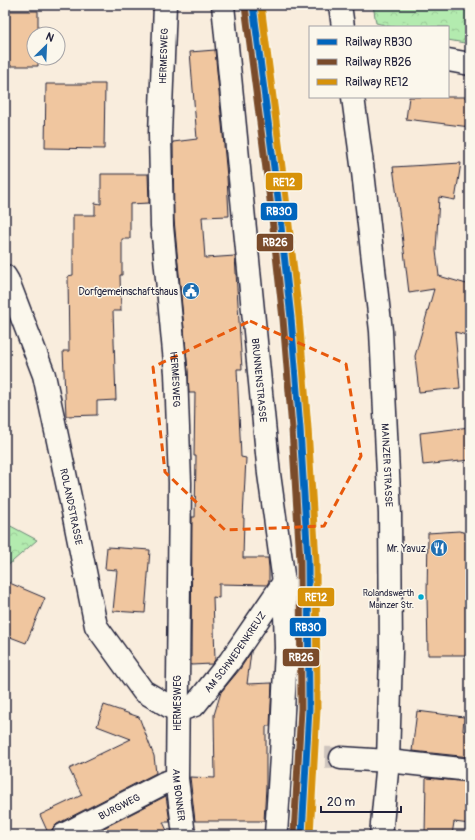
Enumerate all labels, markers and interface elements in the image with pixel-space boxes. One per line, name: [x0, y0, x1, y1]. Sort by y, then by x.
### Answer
north arrow: [26, 26, 66, 66]
legend: [309, 26, 449, 98]
street label: HERMESWEG: [157, 28, 171, 84]
text: N: [44, 30, 56, 45]
text: Railway RB30: [345, 35, 413, 50]
text: Railway RB26: [345, 55, 411, 70]
text: Railway RE12: [345, 75, 409, 90]
line badge: RE12: [265, 172, 303, 191]
text: RE12: [273, 176, 295, 189]
line badge: RB30: [260, 202, 298, 221]
text: RB30: [266, 205, 293, 218]
line badge: RB26: [256, 233, 294, 252]
text: RB26: [262, 236, 288, 249]
public building icon: Dorfgemeinschaftshaus: [181, 281, 201, 301]
place label: Dorfgemeinschaftshaus: [79, 286, 179, 298]
street label: BRUNNENSTRASSE: [249, 338, 269, 423]
street label: HERMESWEG: [167, 351, 182, 408]
street label: MAINZER STRASSE: [379, 423, 395, 507]
street label: ROLANDSTRASSE: [57, 467, 85, 546]
restaurant icon: Mr. Yavuz: [429, 538, 449, 558]
place label: Mr. Yavuz: [387, 543, 426, 555]
line badge: RE12: [297, 587, 335, 607]
place label: Rolandswerth Mainzer Str.: [363, 588, 414, 611]
text: RE12: [305, 591, 327, 604]
marker: Rolandswerth Mainzer Str.: [416, 592, 426, 602]
street label: AM SCHWEDENKREUZ: [202, 610, 269, 695]
line badge: RB30: [289, 617, 327, 637]
text: RB30: [295, 621, 322, 634]
line badge: RB26: [282, 648, 320, 667]
text: RB26: [288, 651, 314, 664]
street label: HERMESWEG: [172, 675, 184, 731]
street label: AM BONNER: [170, 769, 187, 822]
scale bar: [321, 788, 401, 814]
street label: BURGWEG: [97, 791, 143, 823]
text: 20 m: [327, 795, 356, 810]

